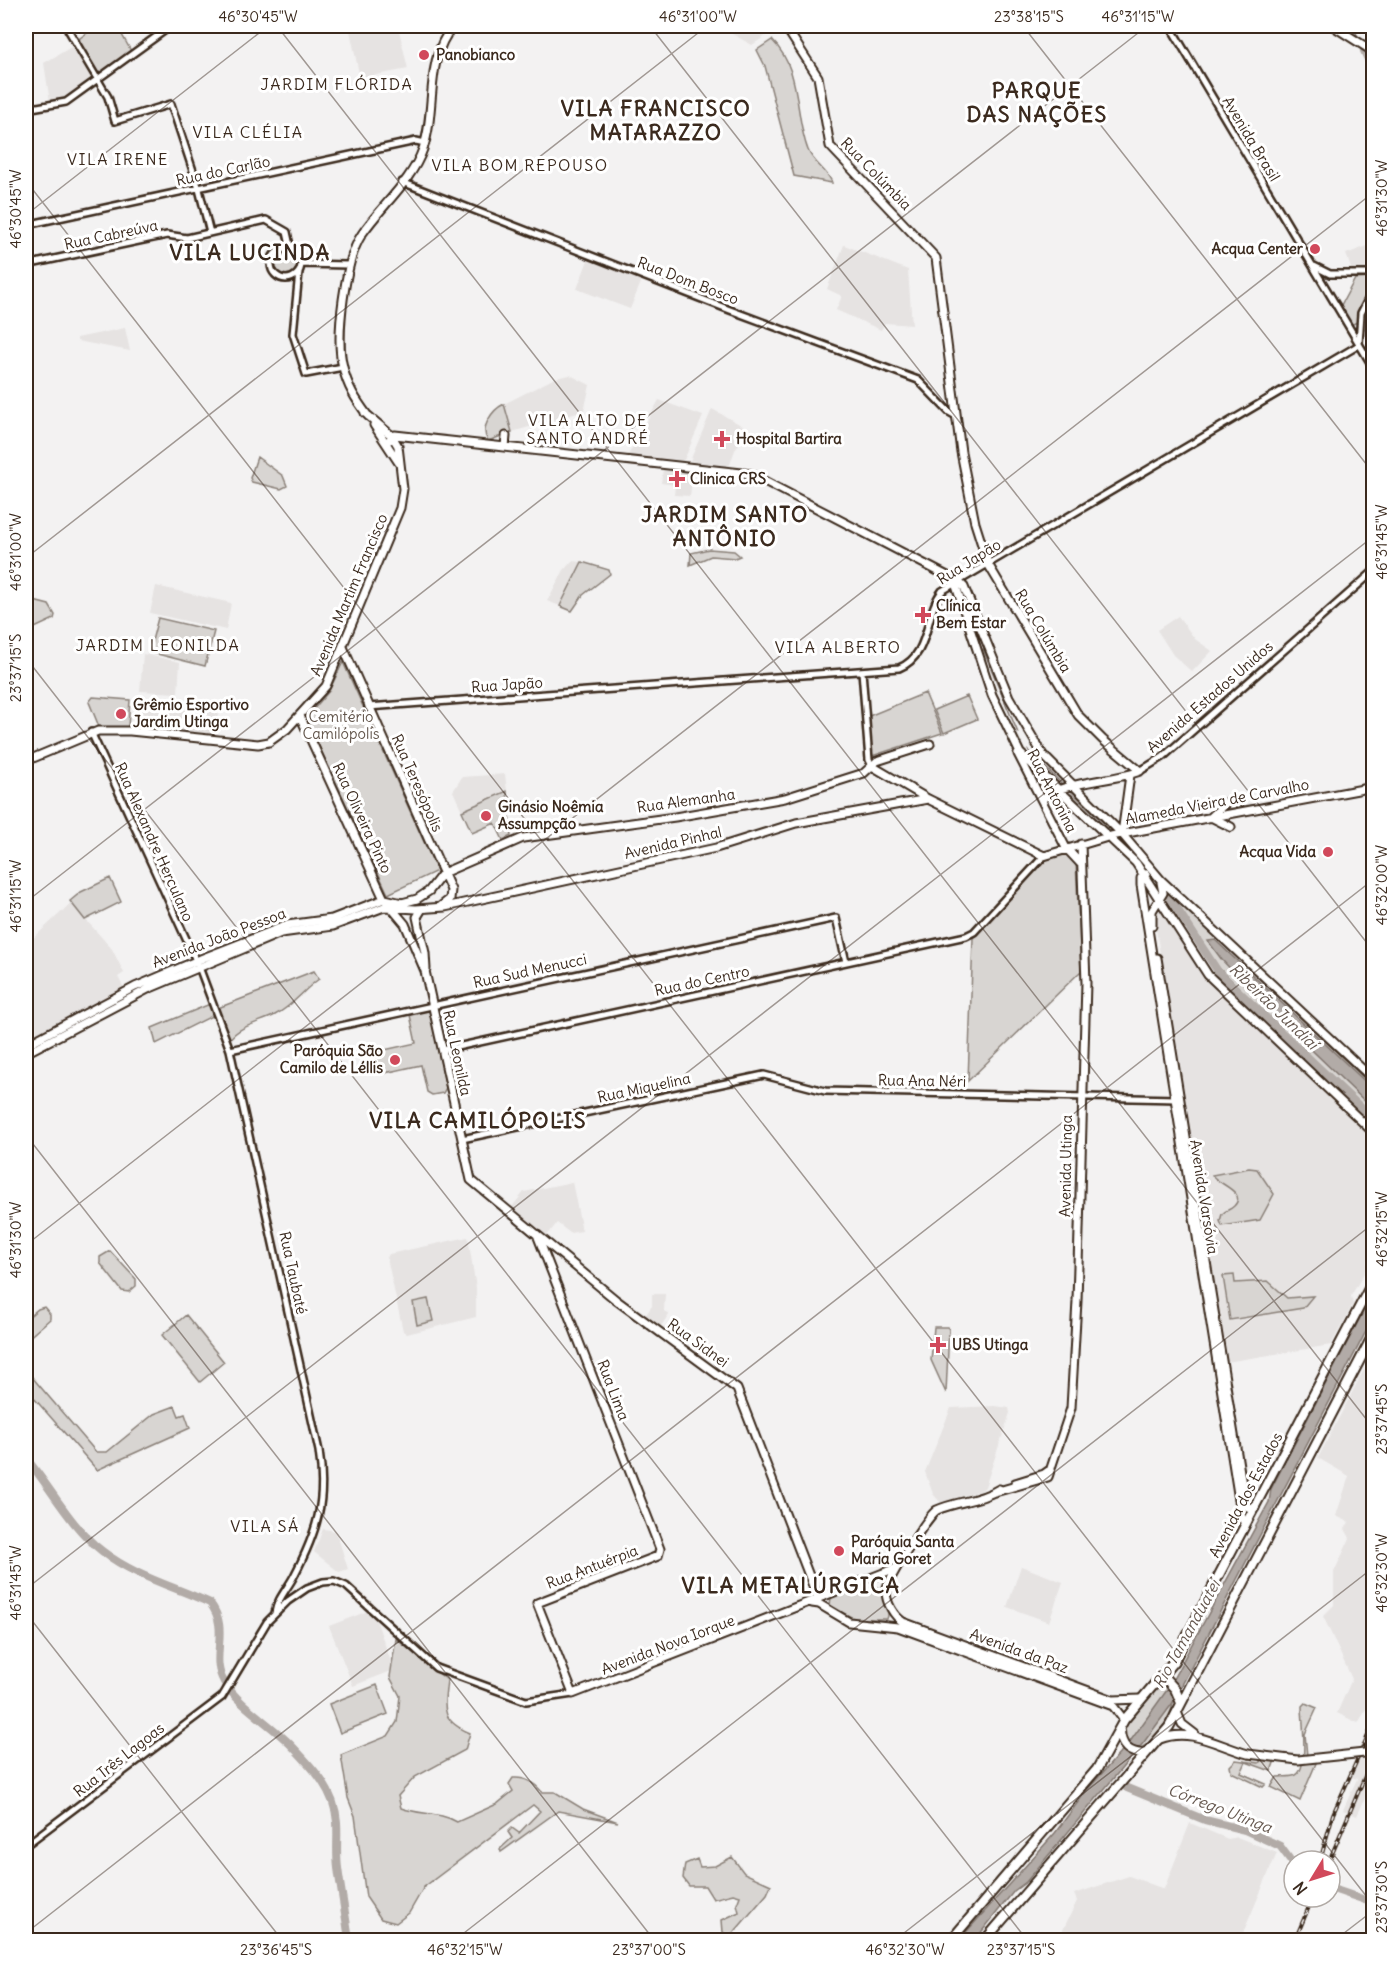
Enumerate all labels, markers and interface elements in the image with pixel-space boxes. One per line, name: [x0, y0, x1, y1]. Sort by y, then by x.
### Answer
text: 46°30'45"W: [218, 7, 298, 26]
text: 46°31'00"W: [659, 7, 737, 26]
text: 23°38'15"S: [994, 7, 1064, 26]
text: 46°31'15"W: [1102, 7, 1175, 26]
place label: Panobianco: [436, 45, 516, 64]
marker: Panobianco: [417, 48, 431, 62]
district label: JARDIM FLÓRIDA: [261, 74, 413, 94]
district label: PARQUE DAS NAÇÕES: [966, 77, 1108, 128]
street label: Avenida Brasil: [1219, 93, 1284, 185]
district label: VILA FRANCISCO MATARAZZO: [561, 95, 751, 146]
district label: VILA CLÉLIA: [193, 122, 303, 142]
street label: Rua Colúmbia: [837, 133, 916, 214]
district label: VILA IRENE: [67, 149, 169, 169]
street label: Rua do Carlão: [174, 151, 272, 190]
district label: VILA BOM REPOUSO: [431, 155, 609, 175]
text: 46°31'30"W: [1372, 159, 1391, 236]
text: 46°30'45"W: [6, 169, 25, 249]
street label: Rua Cabreúva: [62, 215, 160, 254]
district label: VILA LUCINDA: [169, 239, 331, 266]
place label: Acqua Center: [1212, 239, 1304, 259]
marker: Acqua Center: [1308, 242, 1322, 256]
street label: Rua Dom Bosco: [635, 252, 742, 309]
district label: VILA ALTO DE SANTO ANDRÉ: [526, 410, 650, 448]
place label: Hospital Bartira: [736, 429, 842, 449]
marker: Hospital Bartira: [713, 430, 731, 448]
place label: Clinica CRS: [690, 469, 766, 488]
marker: Clinica CRS: [668, 470, 686, 488]
district label: JARDIM SANTO ANTÔNIO: [641, 501, 809, 552]
text: 46°31'45"W: [1372, 504, 1391, 580]
street label: Avenida Martim Francisco: [306, 511, 391, 679]
text: 46°31'00"W: [6, 513, 25, 591]
street label: Rua Japão: [933, 534, 1004, 589]
street label: Rua Colúmbia: [1011, 586, 1076, 676]
place label: Clínica Bem Estar: [936, 596, 1007, 632]
marker: Clínica Bem Estar: [914, 606, 932, 624]
text: 23°37'15"S: [6, 634, 25, 702]
district label: JARDIM LEONILDA: [76, 635, 240, 655]
district label: VILA ALBERTO: [775, 637, 901, 657]
street label: Avenida Estados Unidos: [1143, 637, 1277, 757]
street label: Rua Japão: [470, 673, 544, 696]
place label: Grêmio Esportivo Jardim Utinga: [133, 695, 250, 732]
marker: Grêmio Esportivo Jardim Utinga: [114, 707, 128, 721]
park label: Cemitério Camilópolis: [302, 707, 380, 743]
street label: Rua Teresópolis: [387, 731, 447, 835]
street label: Rua Antonina: [1023, 746, 1082, 836]
street label: Rua Alexandre Herculano: [111, 759, 198, 924]
street label: Rua Oliveira Pinto: [329, 759, 396, 876]
street label: Alameda Vieira de Carvalho: [1123, 774, 1311, 829]
street label: Rua Alemanha: [636, 784, 737, 817]
place label: Ginásio Noêmia Assumpção: [498, 797, 604, 834]
marker: Ginásio Noêmia Assumpção: [479, 809, 493, 823]
street label: Avenida Pinhal: [622, 822, 724, 863]
place label: Acqua Vida: [1240, 842, 1316, 862]
text: 46°32'00"W: [1372, 844, 1391, 925]
marker: Acqua Vida: [1321, 845, 1335, 859]
text: 46°31'15"W: [6, 859, 25, 932]
street label: Avenida João Pessoa: [149, 903, 289, 972]
street label: Rua Sud Menucci: [471, 949, 588, 992]
water label: Ribeirão Jundiaí: [1226, 959, 1325, 1056]
street label: Rua do Centro: [653, 961, 751, 1000]
street label: Rua Leonilda: [439, 1008, 476, 1098]
place label: Paróquia São Camilo de Léllis: [280, 1041, 384, 1077]
marker: Paróquia São Camilo de Léllis: [388, 1053, 402, 1067]
street label: Rua Miquelina: [596, 1068, 693, 1107]
street label: Rua Ana Néri: [878, 1070, 966, 1091]
district label: VILA CAMILÓPOLIS: [369, 1106, 587, 1134]
street label: Avenida Utinga: [1055, 1114, 1076, 1217]
street label: Avenida Varsóvia: [1186, 1138, 1223, 1256]
text: 46°32'15"W: [1372, 1191, 1391, 1267]
text: 46°31'30"W: [6, 1201, 25, 1278]
street label: Rua Taubaté: [275, 1230, 312, 1316]
street label: Rua Sidnei: [664, 1314, 733, 1371]
place label: UBS Utinga: [952, 1335, 1029, 1355]
marker: UBS Utinga: [929, 1336, 947, 1354]
street label: Rua Lima: [593, 1357, 634, 1423]
text: 23°37'45"S: [1372, 1384, 1391, 1454]
street label: Avenida dos Estados: [1205, 1429, 1287, 1561]
district label: VILA SÁ: [230, 1516, 300, 1536]
place label: Paróquia Santa Maria Goret: [851, 1532, 955, 1568]
text: 46°32'30"W: [1372, 1533, 1391, 1613]
street label: Rua Antuérpia: [543, 1540, 641, 1593]
marker: Paróquia Santa Maria Goret: [832, 1544, 846, 1558]
text: 46°31'45"W: [6, 1545, 25, 1621]
district label: VILA METALÚRGICA: [682, 1571, 900, 1599]
water label: Rio Tamanduateí: [1148, 1573, 1226, 1692]
street label: Avenida Nova Iorque: [598, 1610, 737, 1679]
street label: Avenida da Paz: [967, 1624, 1071, 1677]
street label: Rua Três Lagoas: [69, 1718, 168, 1801]
water label: Córrego Utinga: [1165, 1779, 1276, 1837]
north arrow: [1282, 1849, 1342, 1909]
text: 23°37'30"S: [1372, 1861, 1391, 1933]
text: N: [1289, 1878, 1311, 1899]
text: 23°36'45"S: [240, 1940, 312, 1959]
text: 46°32'15"W: [427, 1940, 503, 1959]
text: 23°37'00"S: [612, 1940, 686, 1959]
text: 46°32'30"W: [865, 1940, 945, 1959]
text: 23°37'15"S: [987, 1940, 1055, 1959]

